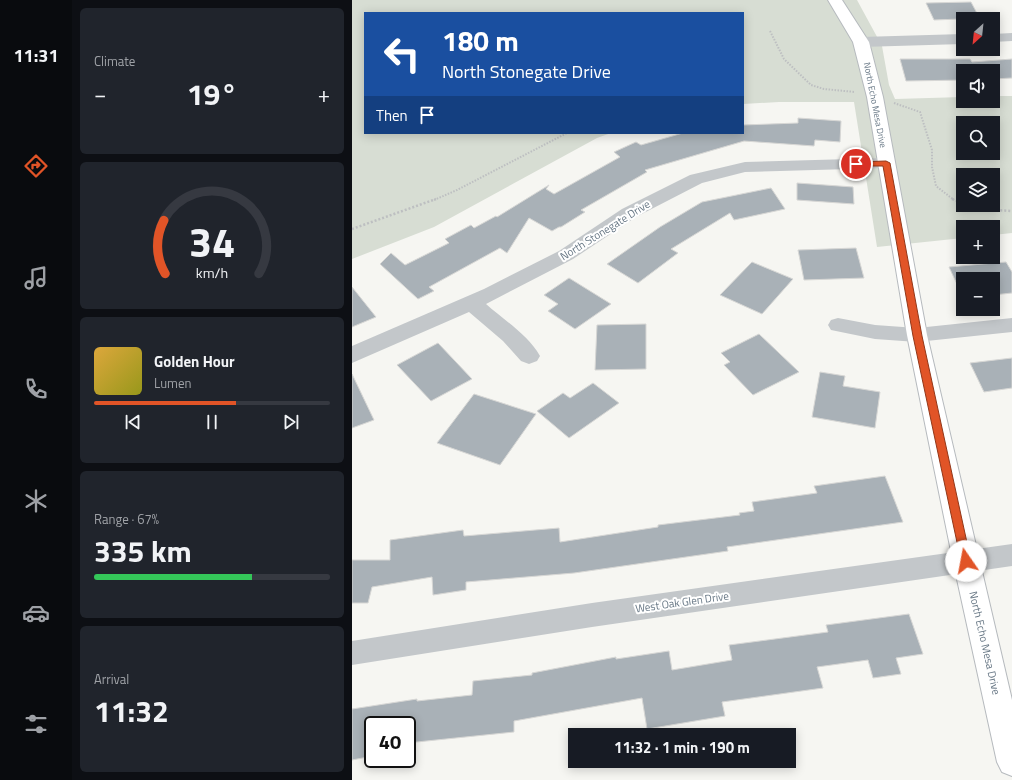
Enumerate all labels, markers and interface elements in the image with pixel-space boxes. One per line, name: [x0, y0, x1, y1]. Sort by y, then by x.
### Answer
north arrow: [956, 12, 1000, 56]
map controls: [956, 12, 1000, 316]
text: 180 m: [442, 19, 519, 62]
icon: left: [376, 28, 428, 80]
text: 11:31: [14, 42, 58, 69]
text: Climate: [94, 51, 135, 71]
text: North Stonegate Drive: [442, 58, 611, 85]
street label: North Echo Mesa Drive: [861, 61, 890, 149]
button: sound: [956, 64, 1000, 108]
text: 19°: [187, 71, 237, 117]
text: −: [94, 77, 106, 111]
text: +: [318, 77, 330, 111]
text: Then: [376, 104, 408, 127]
icon: arrive: [416, 104, 438, 126]
button: search: [956, 116, 1000, 160]
pin: [839, 147, 873, 181]
icon: directions: [22, 152, 50, 180]
icon: arrive: [845, 153, 867, 175]
button: layers: [956, 168, 1000, 212]
street label: North Stonegate Drive: [557, 196, 653, 264]
text: 34: [189, 209, 235, 272]
button: +: [956, 220, 1000, 264]
text: km/h: [196, 261, 228, 283]
icon: music: [22, 264, 50, 292]
button: −: [956, 272, 1000, 316]
text: Golden Hour: [154, 350, 235, 373]
text: Lumen: [154, 373, 191, 393]
icon: phone: [22, 375, 50, 403]
icon: previous: [122, 411, 144, 433]
icon: pause: [201, 411, 223, 433]
icon: next: [280, 411, 302, 433]
icon: climate: [22, 487, 50, 515]
text: Range · 67%: [94, 509, 159, 529]
text: 335 km: [94, 528, 192, 574]
position arrow: [945, 540, 987, 582]
street label: West Oak Glen Drive: [634, 587, 730, 616]
street label: North Echo Mesa Drive: [965, 590, 1005, 697]
icon: car: [22, 599, 50, 627]
text: Arrival: [94, 669, 129, 689]
text: 11:32: [94, 688, 169, 734]
icon: filters: [22, 710, 50, 738]
speed limit sign: 40: [364, 716, 416, 768]
text: 11:32 · 1 min · 190 m: [614, 736, 750, 759]

